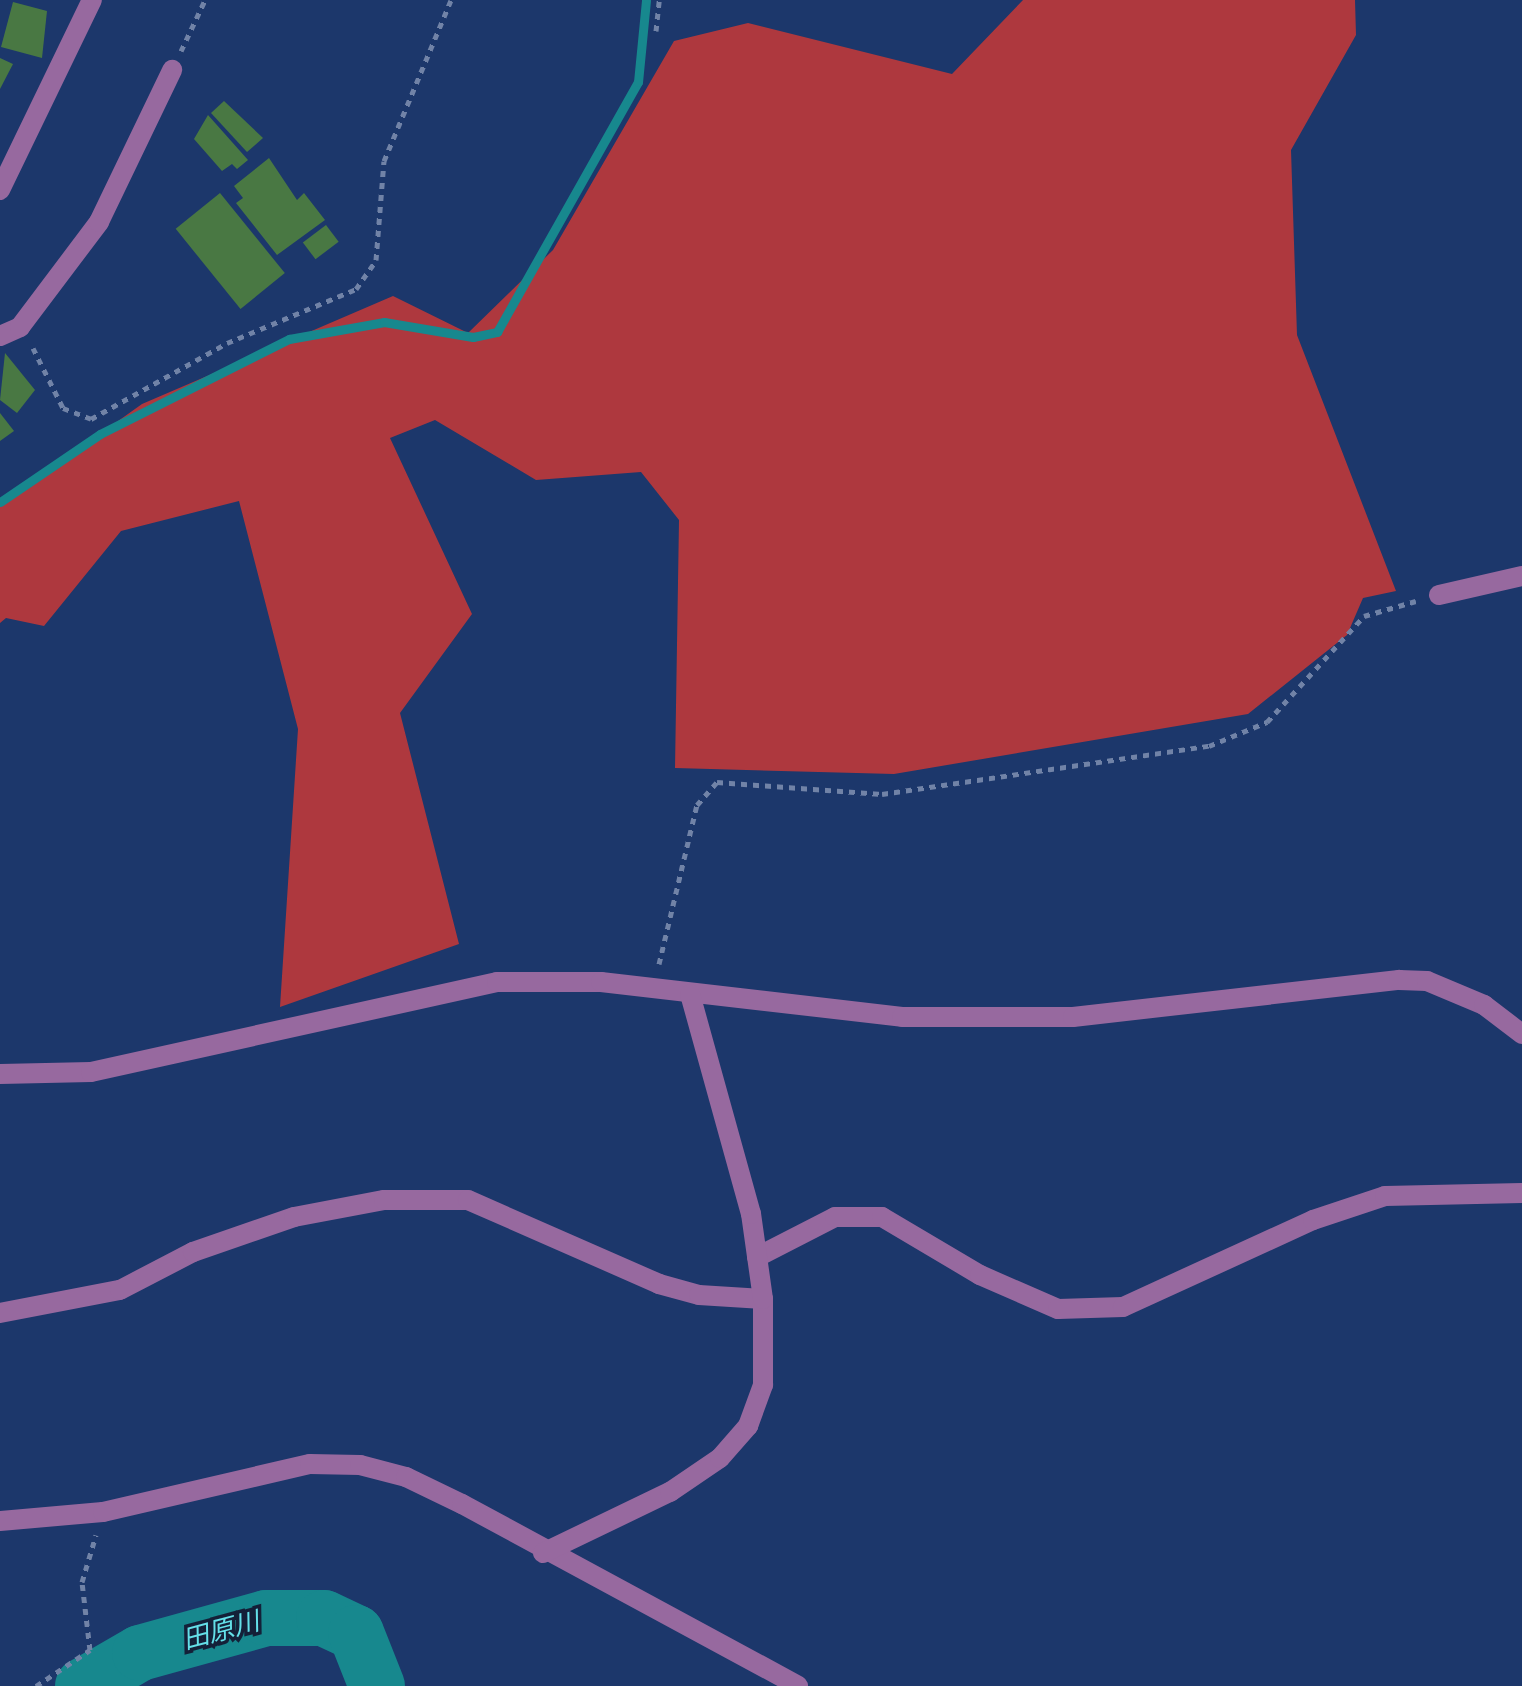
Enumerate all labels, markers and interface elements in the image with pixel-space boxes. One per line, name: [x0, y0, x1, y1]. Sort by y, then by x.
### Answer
water label: 田原川: [179, 1606, 263, 1656]

